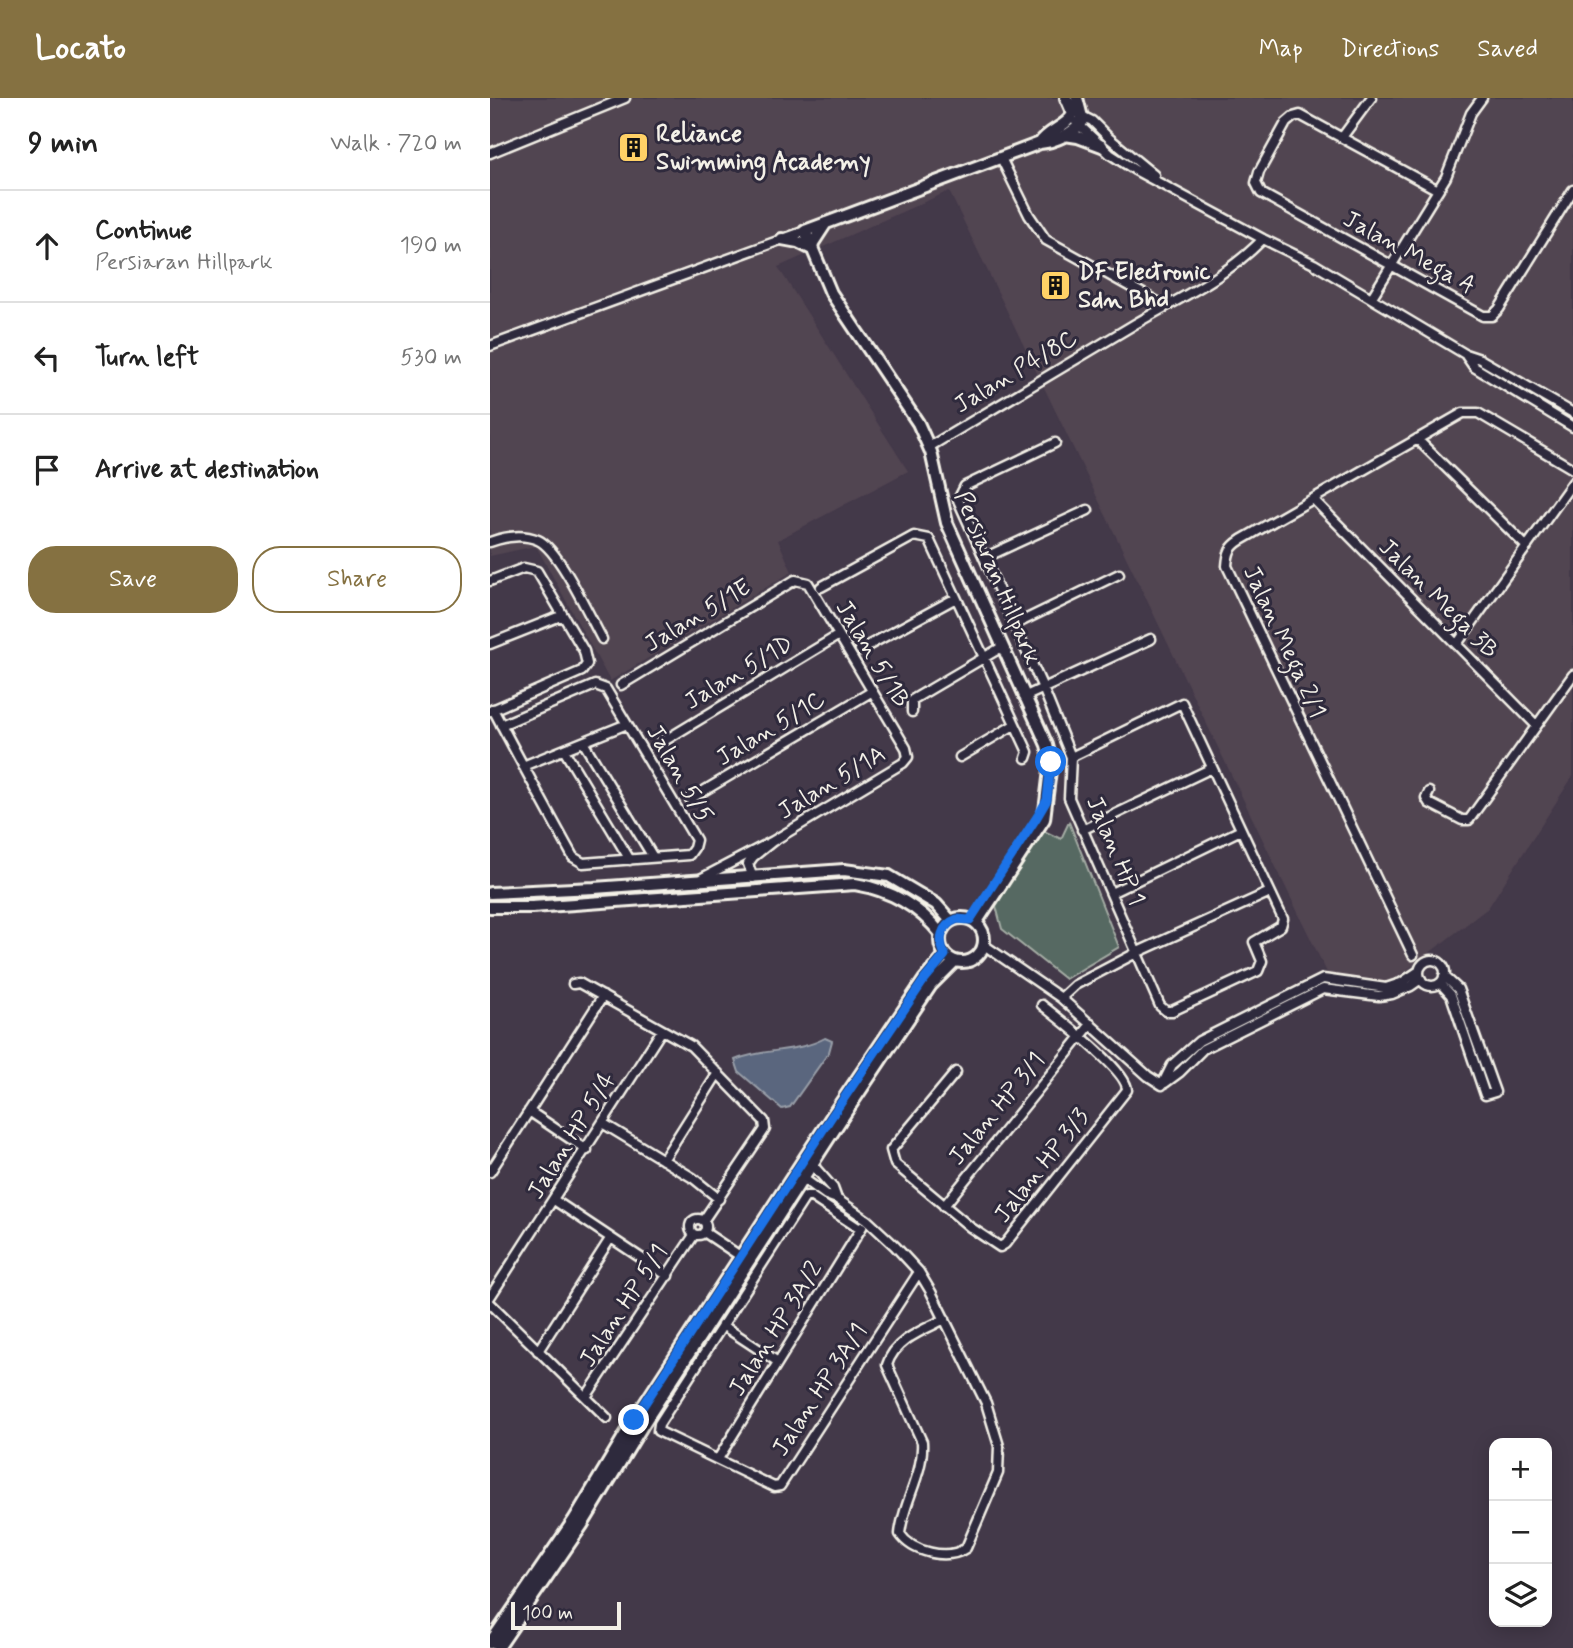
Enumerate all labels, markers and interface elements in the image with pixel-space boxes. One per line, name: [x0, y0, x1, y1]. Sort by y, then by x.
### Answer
text: Locato: [35, 27, 126, 71]
text: Map: [1259, 34, 1303, 65]
text: Directions: [1341, 34, 1439, 65]
text: Saved: [1477, 34, 1538, 65]
place label: Reliance Swimming Academy: [656, 119, 871, 181]
text: 9 min: [28, 124, 98, 163]
text: Walk · 720 m: [330, 129, 462, 159]
building icon: Reliance Swimming Academy: [616, 131, 650, 165]
street label: Jalan Mega A: [1336, 204, 1481, 305]
text: Continue: [95, 214, 192, 248]
icon: ahead: [28, 227, 66, 265]
text: 190 m: [400, 231, 462, 261]
text: Persiaran Hillpark: [95, 248, 273, 278]
place label: DF Electronic Sdn Bhd: [1078, 257, 1211, 316]
building icon: DF Electronic Sdn Bhd: [1038, 269, 1072, 303]
street label: Jalan P4/8C: [949, 323, 1083, 421]
icon: left: [28, 339, 66, 377]
text: Turn left: [95, 341, 199, 375]
text: 530 m: [400, 343, 462, 373]
icon: arrive: [28, 451, 66, 489]
text: Arrive at destination: [95, 453, 319, 487]
street label: Persiaran Hillpark: [946, 487, 1048, 669]
street label: Jalan Mega 3B: [1369, 532, 1505, 668]
button: Save: [28, 546, 238, 613]
button: Share: [252, 546, 462, 613]
street label: Jalan Mega 2/1: [1232, 561, 1333, 724]
street label: Jalan 5/1E: [639, 572, 757, 660]
street label: Jalan 5/1B: [828, 595, 916, 713]
street label: Jalan 5/1D: [679, 629, 799, 717]
street label: Jalan 5/1C: [711, 684, 831, 774]
street label: Jalan 5/5: [639, 719, 719, 829]
street label: Jalan 5/1A: [772, 739, 892, 827]
route start: [1035, 746, 1066, 777]
street label: Jalan HP 1: [1078, 792, 1152, 910]
street label: Jalan HP 3/1: [942, 1046, 1052, 1172]
street label: Jalan HP 5/4: [521, 1067, 623, 1205]
street label: Jalan HP 3/3: [988, 1102, 1097, 1230]
street label: Jalan HP 5/1: [573, 1239, 675, 1373]
street label: Jalan HP 3A/2: [722, 1255, 830, 1402]
street label: Jalan HP 3A/1: [765, 1318, 875, 1462]
route end: [618, 1404, 649, 1435]
map controls: [1489, 1438, 1552, 1627]
button: +: [1489, 1438, 1552, 1501]
button: −: [1489, 1501, 1552, 1564]
button: layers: [1489, 1564, 1552, 1627]
scale bar: [511, 1599, 621, 1631]
text: 100 m: [522, 1601, 573, 1626]

